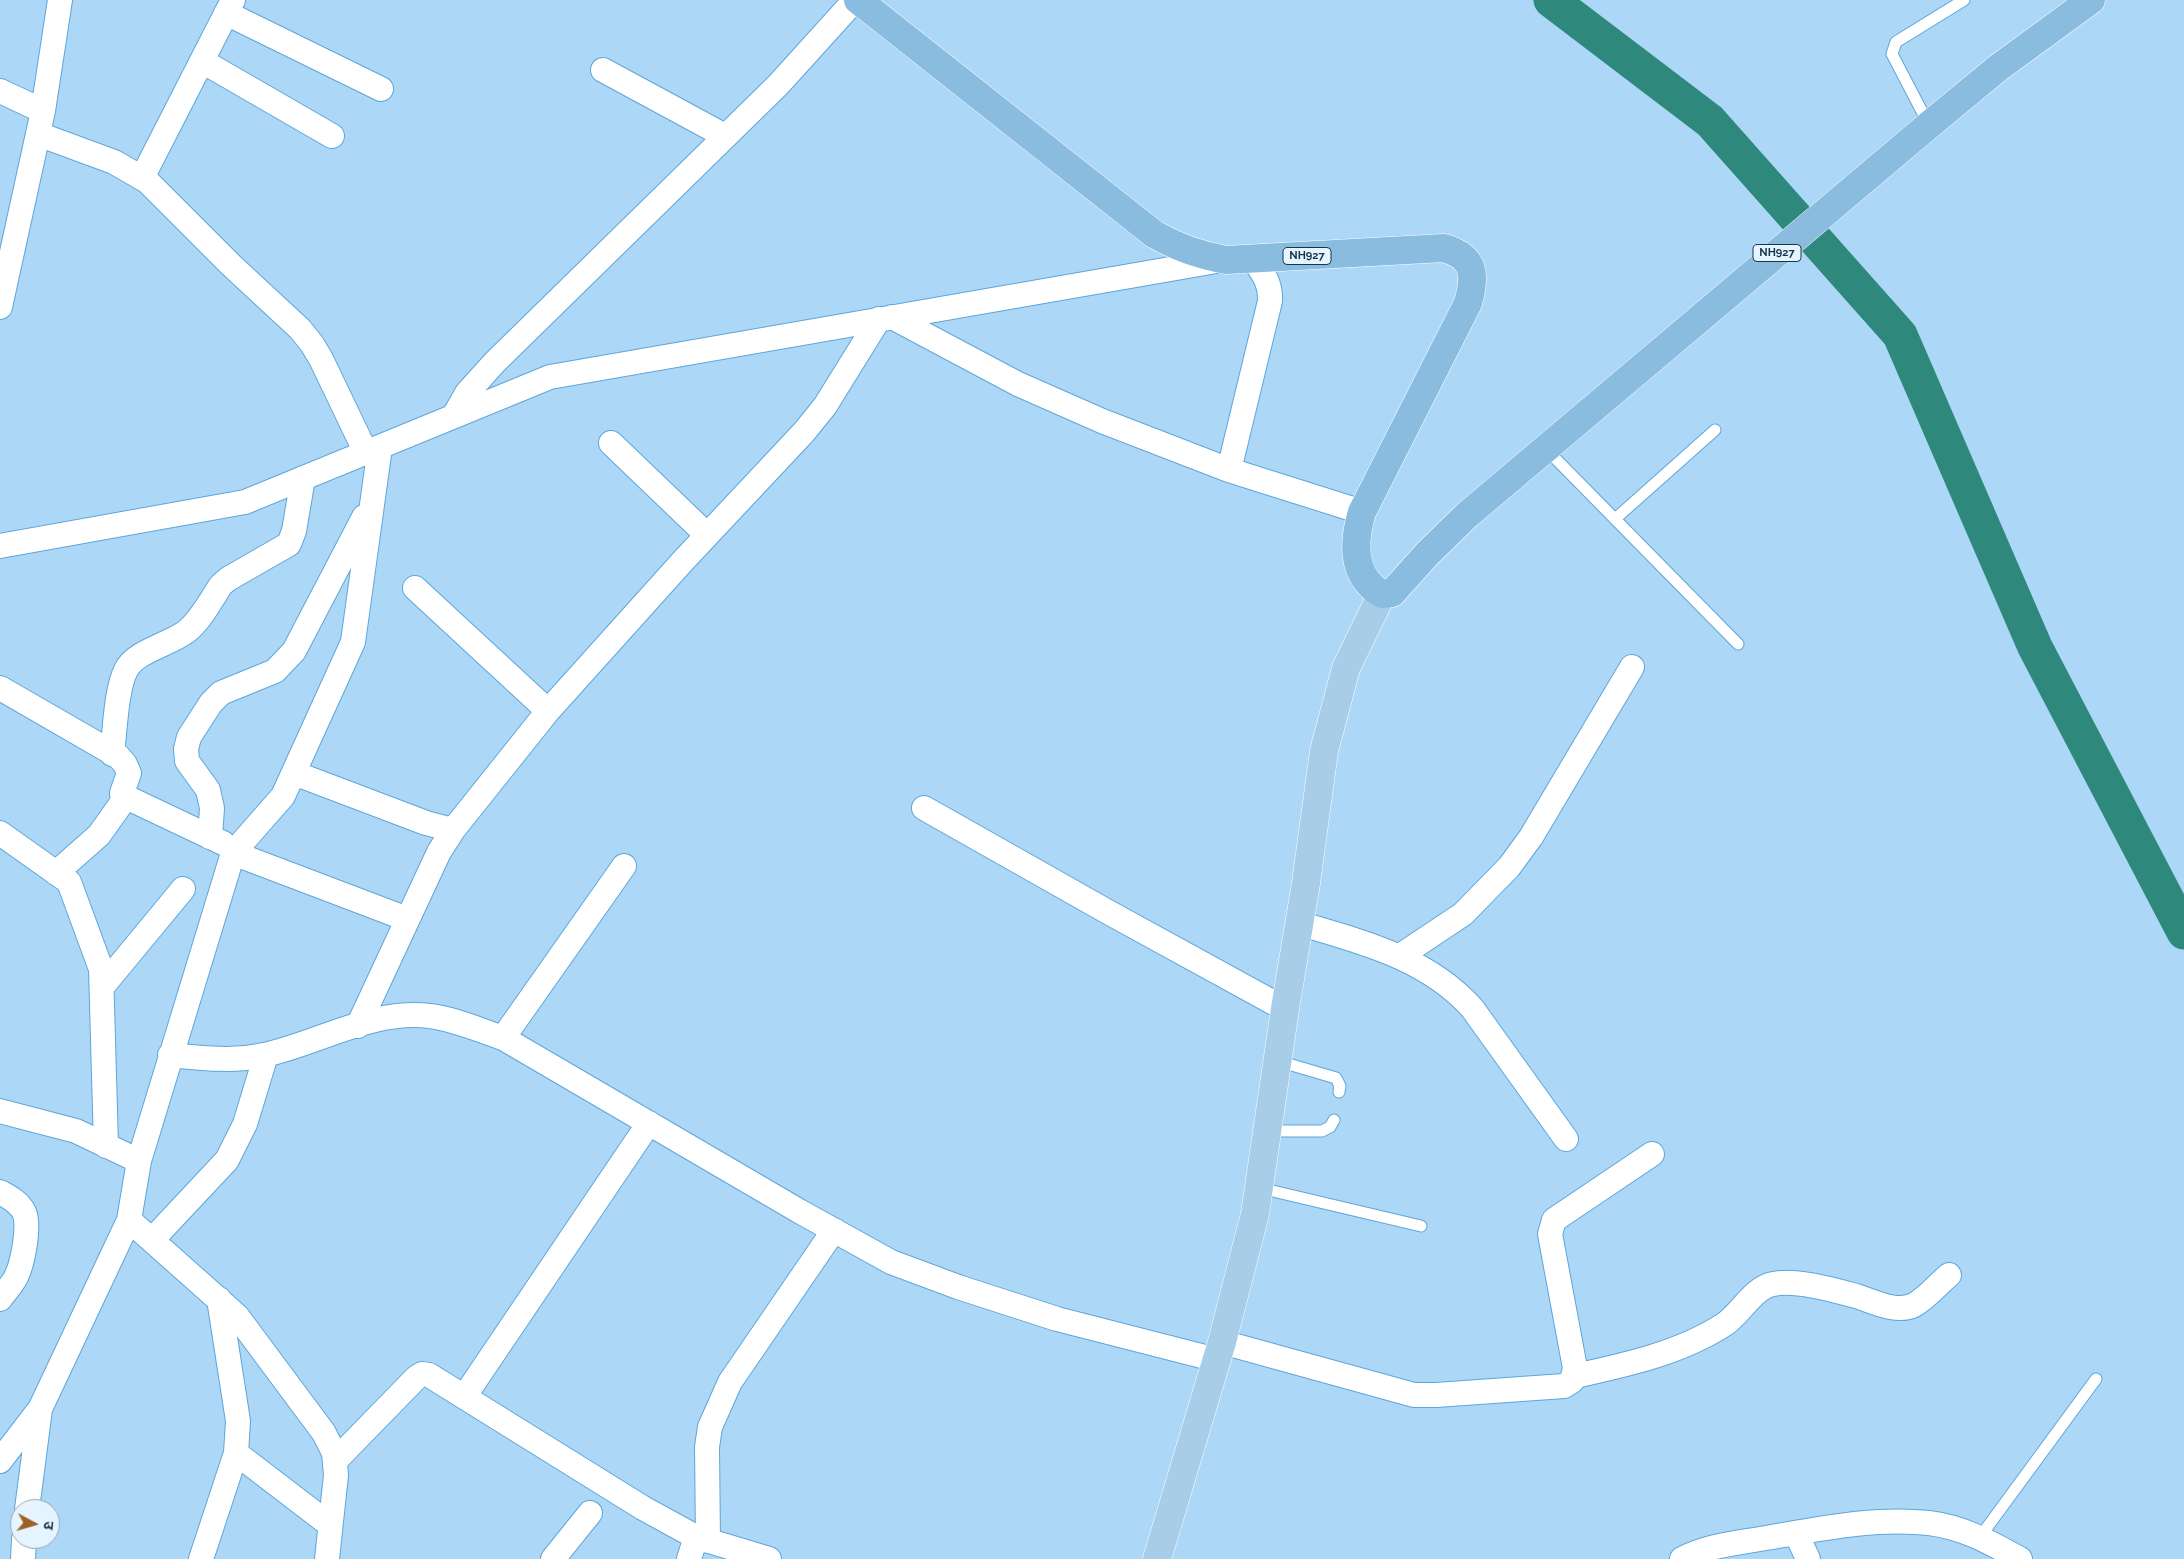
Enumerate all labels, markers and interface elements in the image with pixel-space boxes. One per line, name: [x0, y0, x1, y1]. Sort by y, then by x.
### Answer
road number: NH927: [1753, 244, 1801, 262]
road number: NH927: [1283, 248, 1331, 264]
north arrow: [10, 1499, 60, 1549]
text: उ: [41, 1521, 57, 1530]

